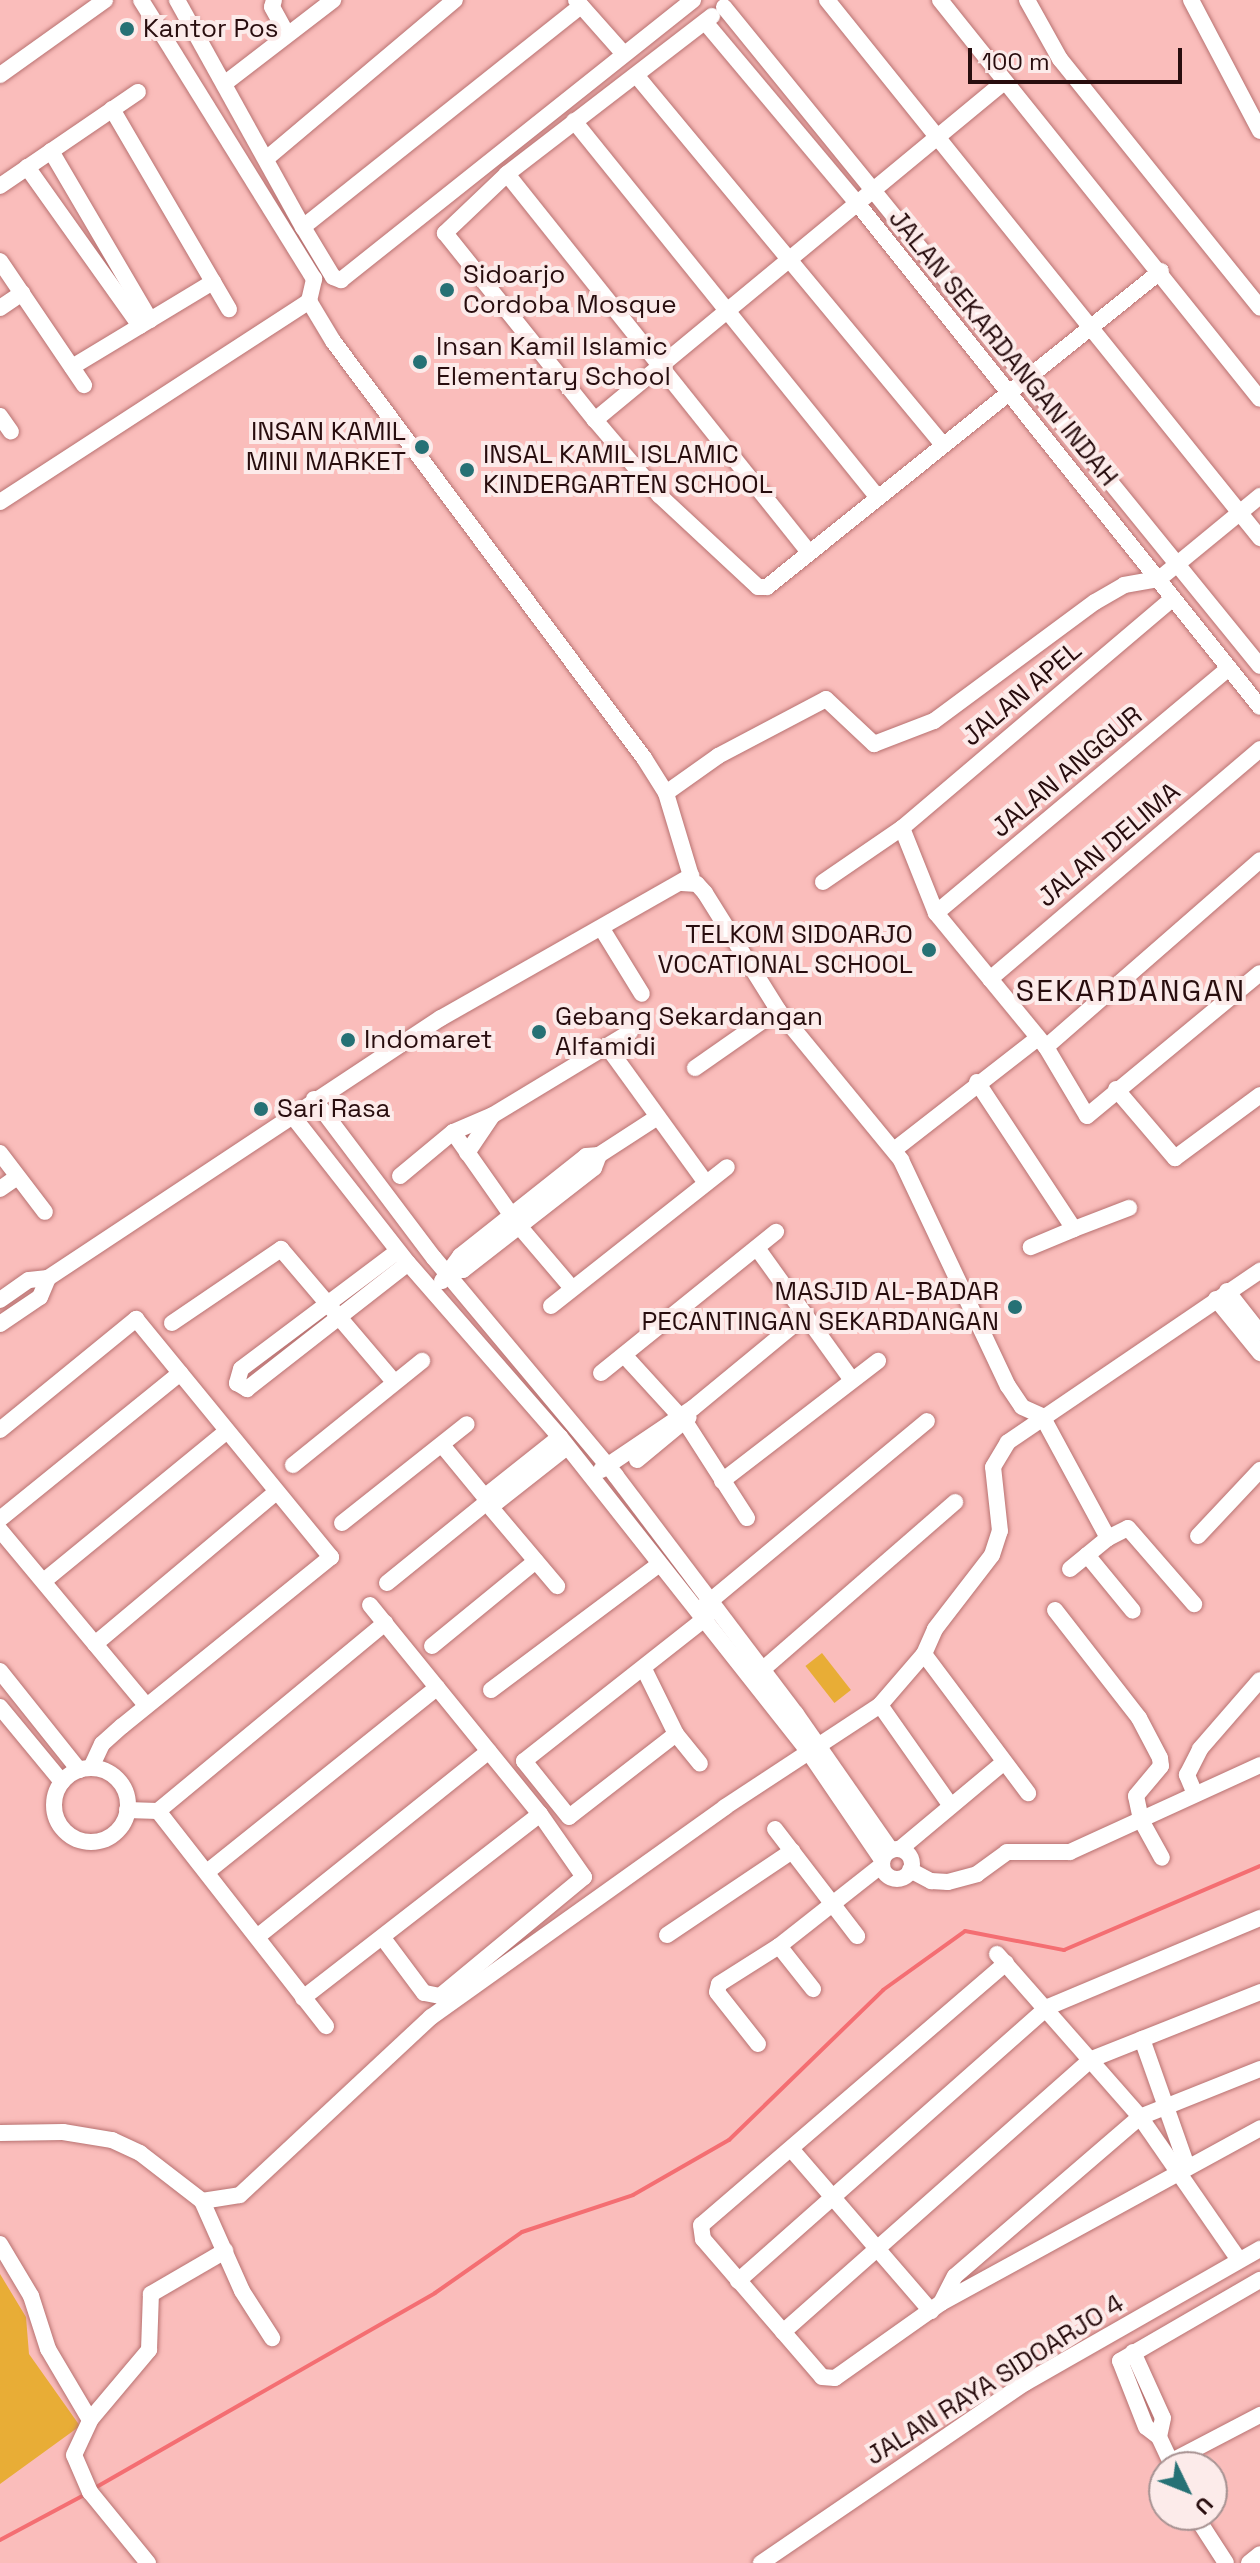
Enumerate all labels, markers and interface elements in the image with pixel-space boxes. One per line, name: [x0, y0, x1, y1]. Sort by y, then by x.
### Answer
place label: Kantor Pos: [143, 13, 278, 45]
marker: Kantor Pos: [118, 20, 136, 38]
scale bar: [972, 32, 1186, 82]
text: 100 m: [982, 46, 1050, 77]
street label: JALAN SEKARDANGAN INDAH: [882, 203, 1124, 493]
place label: Sidoarjo Cordoba Mosque: [463, 259, 677, 320]
marker: Sidoarjo Cordoba Mosque: [438, 281, 456, 299]
place label: Insan Kamil Islamic Elementary School: [436, 331, 671, 392]
marker: Insan Kamil Islamic Elementary School: [411, 353, 429, 371]
place label: INSAN KAMIL MINI MARKET: [246, 416, 406, 478]
marker: INSAN KAMIL MINI MARKET: [413, 438, 431, 456]
place label: INSAL KAMIL ISLAMIC KINDERGARTEN SCHOOL: [483, 439, 773, 500]
marker: INSAL KAMIL ISLAMIC KINDERGARTEN SCHOOL: [458, 461, 476, 479]
street label: JALAN APEL: [956, 635, 1088, 753]
street label: JALAN ANGGUR: [985, 700, 1149, 844]
street label: JALAN DELIMA: [1031, 776, 1187, 914]
place label: TELKOM SIDOARJO VOCATIONAL SCHOOL: [657, 919, 913, 980]
marker: TELKOM SIDOARJO VOCATIONAL SCHOOL: [920, 941, 938, 959]
district label: SEKARDANGAN: [1016, 973, 1246, 1009]
place label: Gebang Sekardangan Alfamidi: [555, 1001, 823, 1062]
marker: Gebang Sekardangan Alfamidi: [530, 1023, 548, 1041]
place label: Indomaret: [364, 1024, 493, 1056]
marker: Indomaret: [339, 1031, 357, 1049]
place label: Sari Rasa: [277, 1093, 391, 1125]
marker: Sari Rasa: [252, 1100, 270, 1118]
place label: MASJID AL-BADAR PECANTINGAN SEKARDANGAN: [642, 1276, 999, 1338]
marker: MASJID AL-BADAR PECANTINGAN SEKARDANGAN: [1006, 1298, 1024, 1316]
street label: JALAN RAYA SIDOARJO 4: [860, 2288, 1130, 2472]
north arrow: [1148, 2451, 1228, 2531]
text: U: [1189, 2491, 1219, 2521]

